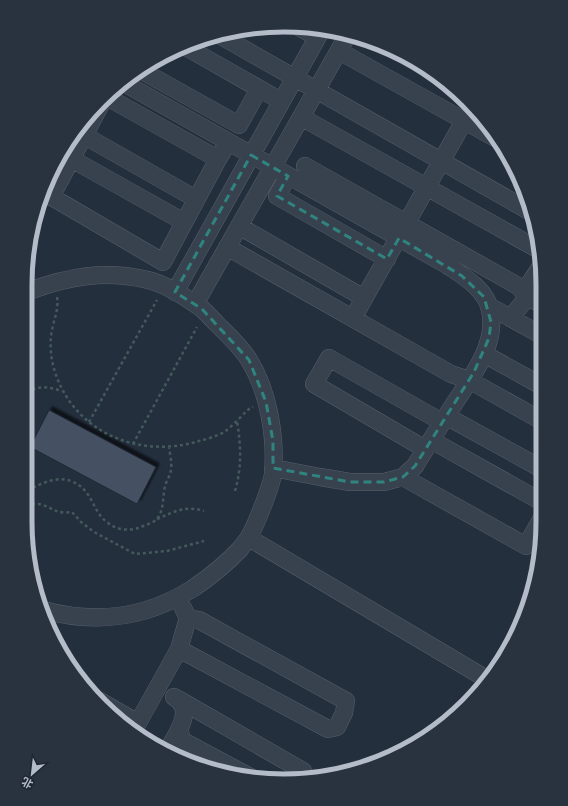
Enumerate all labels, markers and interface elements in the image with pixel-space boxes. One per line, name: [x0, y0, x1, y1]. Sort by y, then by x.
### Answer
north arrow: [12, 754, 52, 794]
text: 北: [20, 775, 35, 791]

